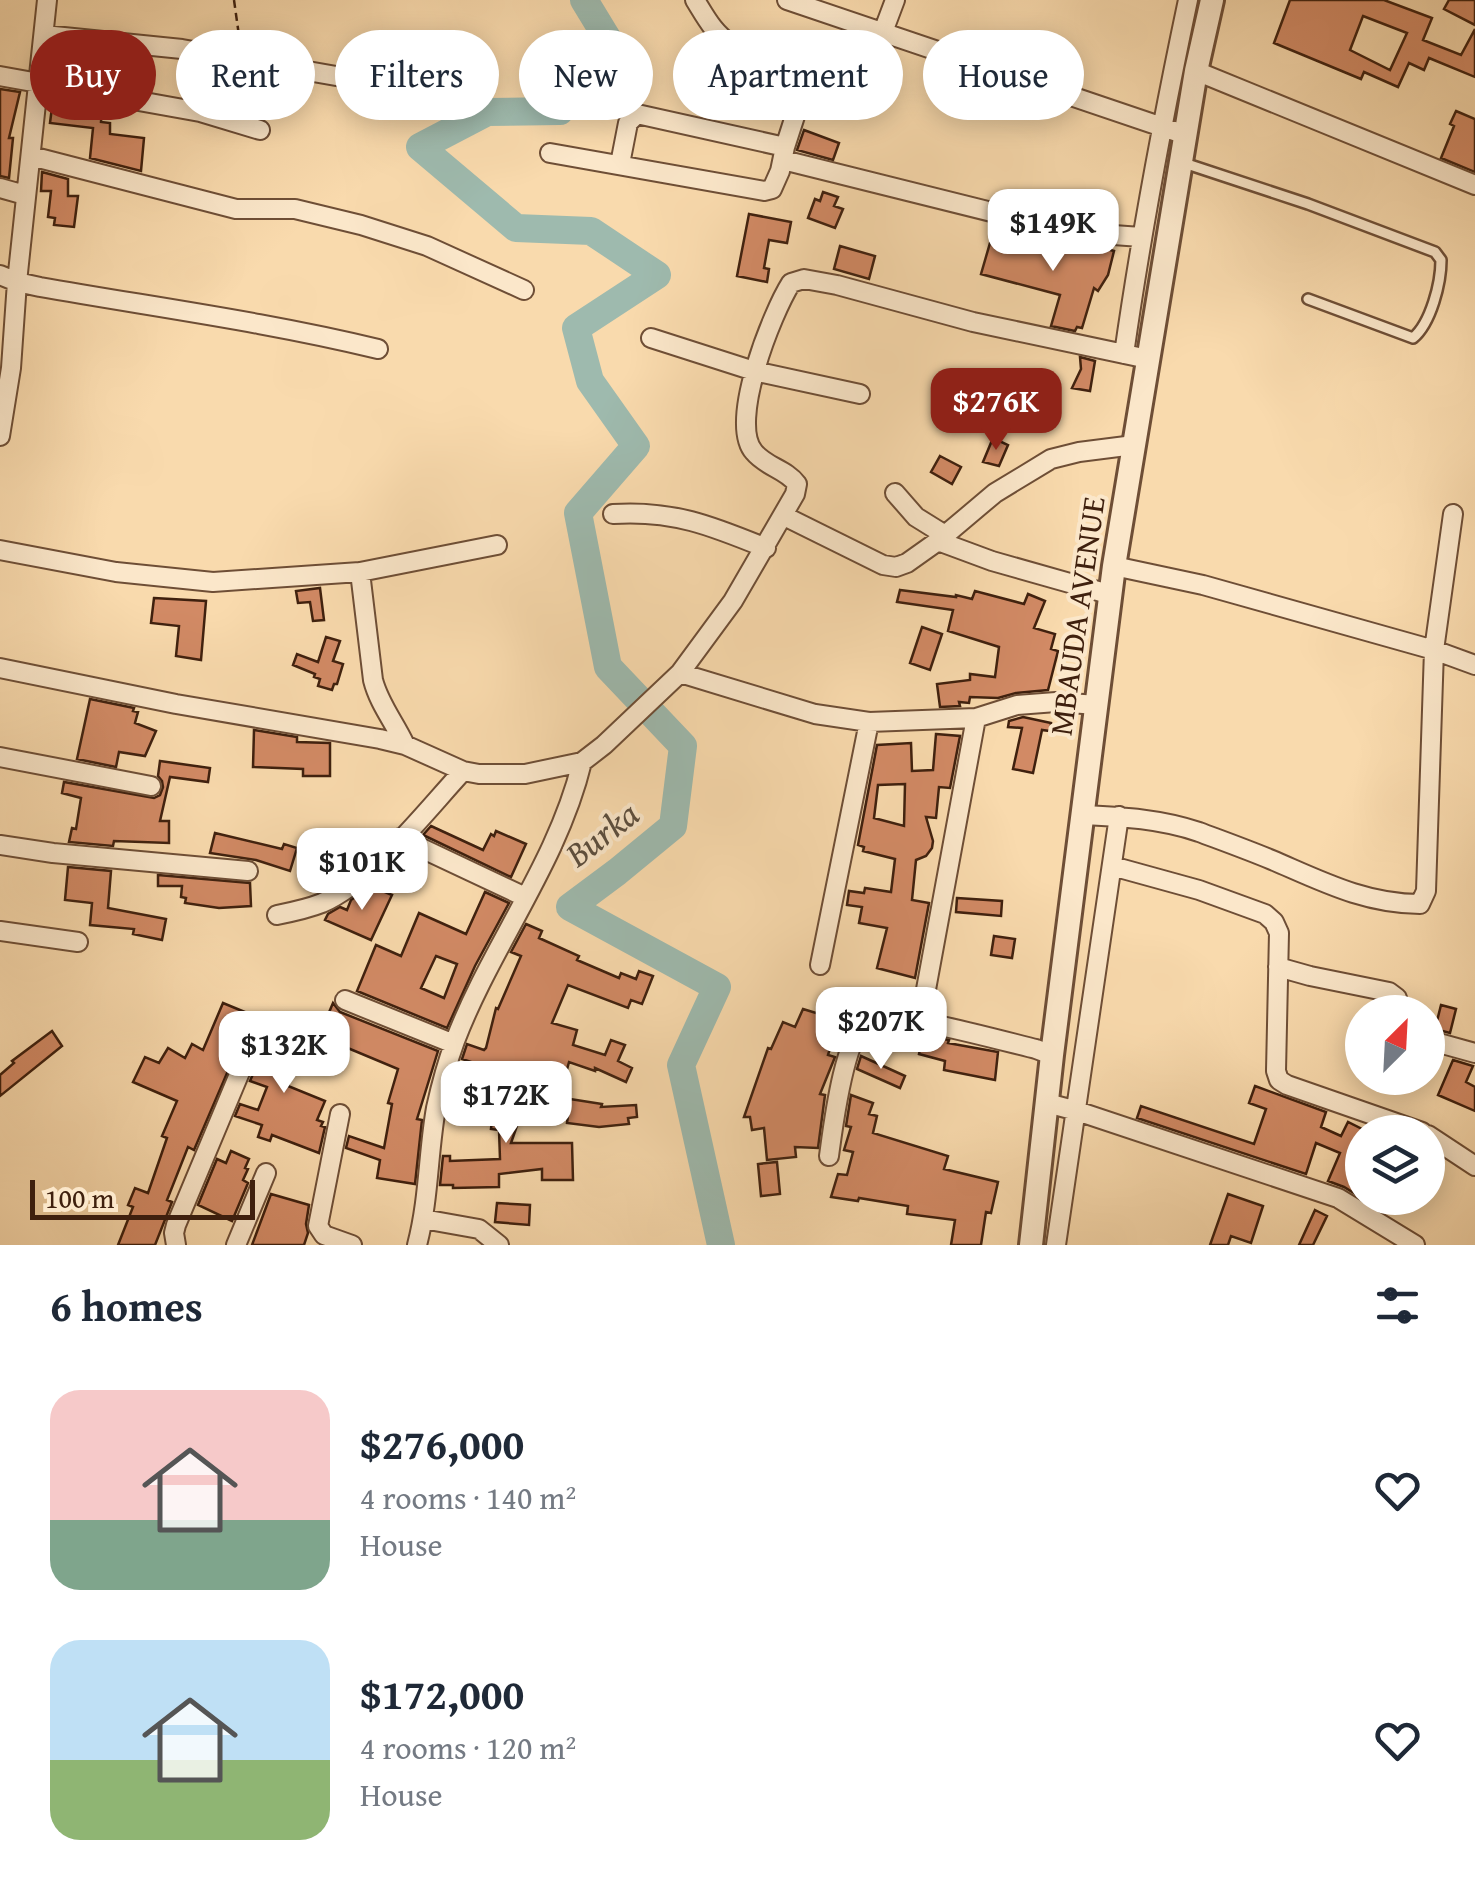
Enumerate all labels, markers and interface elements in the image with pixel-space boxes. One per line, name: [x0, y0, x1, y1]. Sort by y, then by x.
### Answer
chip: Buy: [30, 30, 156, 120]
chip: Rent: [176, 30, 315, 120]
chip: Filters: [335, 30, 499, 120]
chip: New: [519, 30, 653, 120]
chip: Apartment: [673, 30, 903, 120]
chip: House: [923, 30, 1084, 120]
pin: $149K: [983, 189, 1123, 274]
text: $149K: [1010, 198, 1096, 245]
pin: $276K: [926, 368, 1066, 453]
text: $276K: [953, 377, 1039, 424]
street label: MBAUDA AVENUE: [1036, 493, 1117, 738]
water label: Burka: [553, 789, 649, 879]
pin: $101K: [292, 828, 432, 913]
text: $101K: [319, 837, 405, 884]
pin: $207K: [811, 987, 951, 1072]
north arrow: [1345, 995, 1445, 1095]
map controls: [1345, 995, 1445, 1215]
text: $207K: [838, 996, 924, 1043]
pin: $132K: [214, 1011, 354, 1096]
text: $132K: [241, 1020, 327, 1067]
pin: $172K: [436, 1061, 576, 1146]
text: $172K: [463, 1070, 549, 1117]
button: layers: [1345, 1115, 1445, 1215]
scale bar: [30, 1175, 255, 1220]
text: 100 m: [45, 1177, 114, 1218]
text: 6 homes: [50, 1275, 203, 1336]
icon: filters: [1370, 1278, 1425, 1333]
text: $276,000: [360, 1413, 524, 1474]
icon: home: [130, 1430, 250, 1550]
icon: heart: [1370, 1463, 1425, 1518]
text: 4 rooms · 140 m²: [360, 1474, 576, 1521]
text: House: [360, 1521, 443, 1568]
text: $172,000: [360, 1663, 524, 1724]
icon: home: [130, 1680, 250, 1800]
icon: heart: [1370, 1713, 1425, 1768]
text: 4 rooms · 120 m²: [360, 1724, 576, 1771]
text: House: [360, 1771, 443, 1818]

